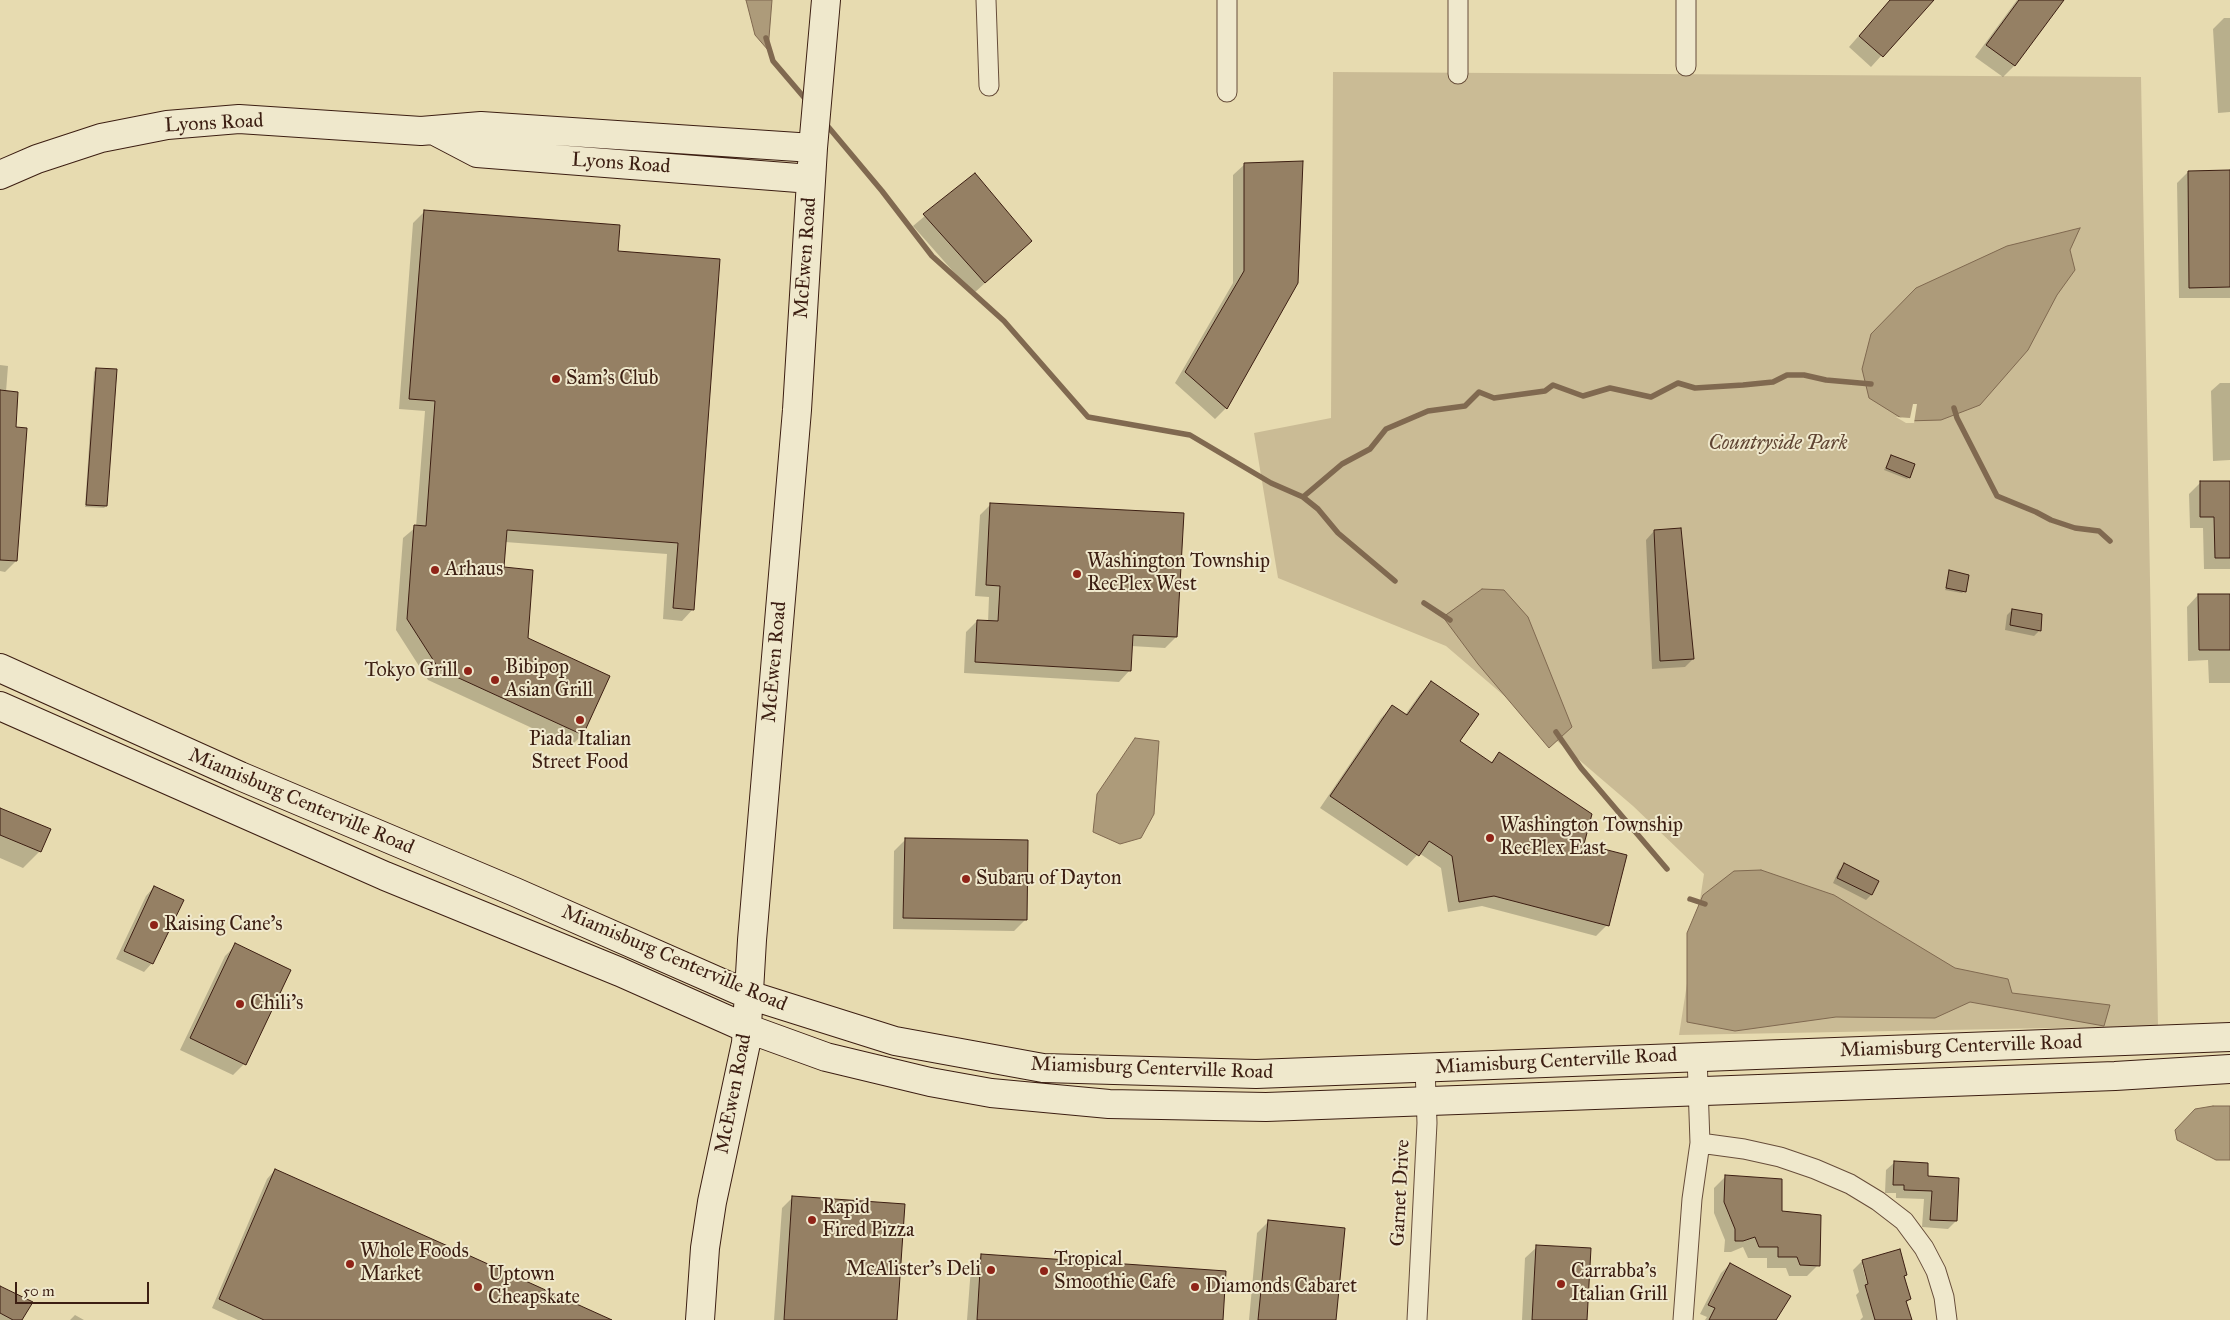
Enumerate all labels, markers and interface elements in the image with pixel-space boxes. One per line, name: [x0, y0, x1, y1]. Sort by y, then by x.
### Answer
street label: Lyons Road: [164, 109, 264, 139]
street label: Lyons Road: [571, 149, 671, 179]
street label: McEwen Road: [790, 196, 822, 320]
place label: Sam's Club: [566, 367, 658, 391]
marker: Sam's Club: [550, 373, 562, 385]
park label: Countryside Park: [1708, 432, 1848, 456]
place label: Washington Township RecPlex West: [1087, 550, 1270, 597]
place label: Arhaus: [445, 558, 503, 582]
marker: Arhaus: [429, 564, 441, 576]
marker: Washington Township RecPlex West: [1071, 568, 1083, 580]
street label: McEwen Road: [758, 600, 792, 724]
place label: Bibipop Asian Grill: [505, 656, 593, 703]
place label: Tokyo Grill: [364, 659, 458, 683]
marker: Tokyo Grill: [462, 665, 474, 677]
marker: Bibipop Asian Grill: [489, 674, 501, 686]
marker: Piada Italian Street Food: [574, 714, 586, 726]
place label: Piada Italian Street Food: [529, 728, 631, 775]
street label: Miamisburg Centerville Road: [185, 744, 417, 860]
place label: Washington Township RecPlex East: [1500, 814, 1683, 861]
marker: Washington Township RecPlex East: [1484, 832, 1496, 844]
place label: Subaru of Dayton: [976, 867, 1122, 891]
marker: Subaru of Dayton: [960, 873, 972, 885]
street label: Miamisburg Centerville Road: [558, 901, 790, 1017]
place label: Raising Cane's: [164, 913, 283, 937]
marker: Raising Cane's: [148, 919, 160, 931]
place label: Chili's: [250, 992, 303, 1016]
marker: Chili's: [234, 998, 246, 1010]
street label: Miamisburg Centerville Road: [1839, 1031, 2083, 1063]
street label: McEwen Road: [711, 1032, 757, 1156]
street label: Miamisburg Centerville Road: [1434, 1044, 1678, 1080]
street label: Miamisburg Centerville Road: [1030, 1053, 1274, 1085]
street label: Garnet Drive: [1386, 1139, 1416, 1247]
place label: Rapid Fired Pizza: [822, 1196, 914, 1243]
marker: Rapid Fired Pizza: [806, 1214, 818, 1226]
place label: Whole Foods Market: [360, 1240, 469, 1287]
place label: Tropical Smoothie Cafe: [1054, 1248, 1176, 1295]
marker: Whole Foods Market: [344, 1258, 356, 1270]
place label: McAlister's Deli: [846, 1258, 981, 1282]
place label: Carrabba's Italian Grill: [1571, 1260, 1668, 1307]
place label: Uptown Cheapskate: [488, 1263, 580, 1310]
marker: McAlister's Deli: [985, 1264, 997, 1276]
marker: Tropical Smoothie Cafe: [1038, 1265, 1050, 1277]
scale bar: [18, 1272, 151, 1304]
place label: Diamonds Cabaret: [1205, 1275, 1357, 1299]
marker: Carrabba's Italian Grill: [1555, 1278, 1567, 1290]
marker: Uptown Cheapskate: [472, 1281, 484, 1293]
marker: Diamonds Cabaret: [1189, 1281, 1201, 1293]
text: 50 m: [23, 1282, 55, 1300]

